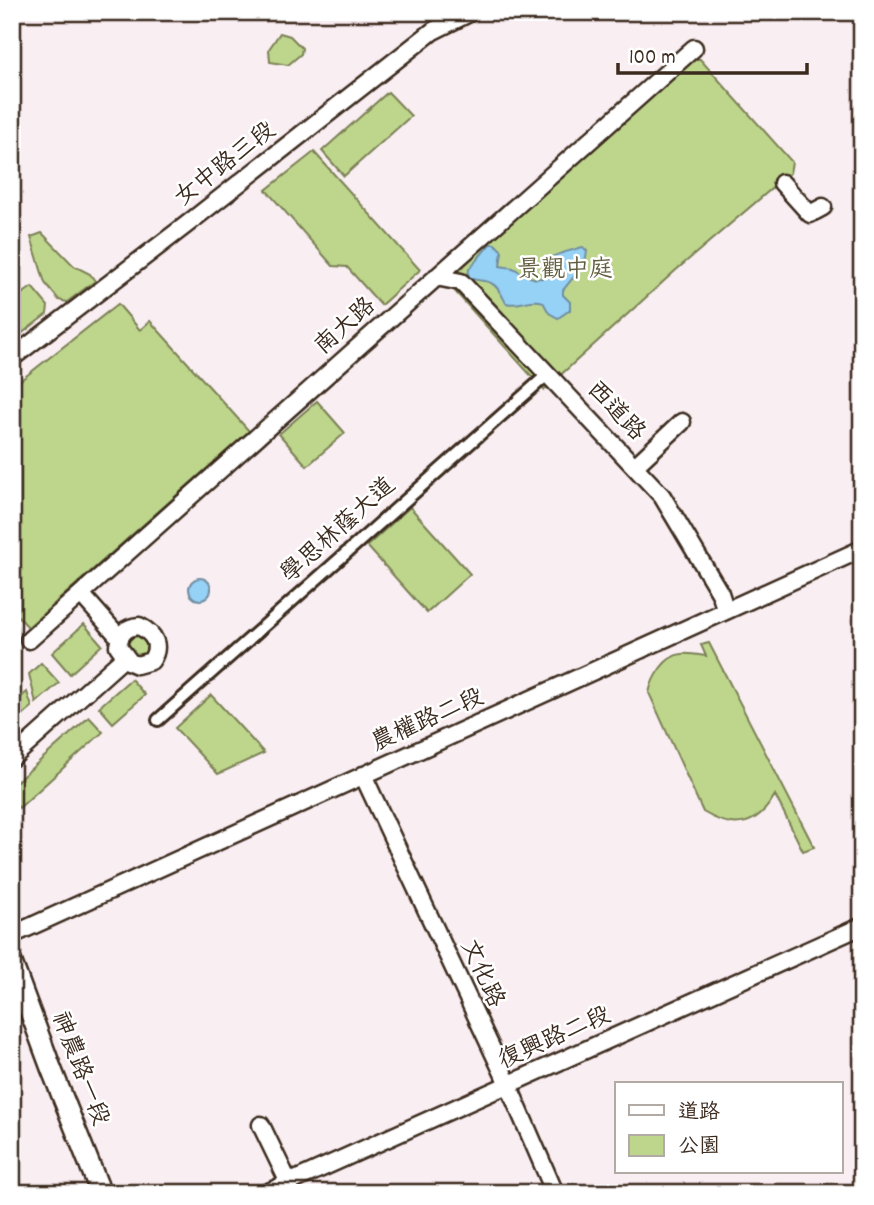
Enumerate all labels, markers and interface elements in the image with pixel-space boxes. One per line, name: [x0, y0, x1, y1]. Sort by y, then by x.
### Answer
scale bar: [618, 32, 808, 76]
text: 100 m: [629, 44, 676, 74]
street label: 女中路三段: [168, 115, 284, 215]
park label: 景觀中庭: [517, 254, 613, 288]
street label: 南大路: [308, 290, 384, 364]
street label: 西道路: [578, 374, 652, 450]
street label: 學思林蔭大道: [274, 470, 404, 592]
street label: 農權路二段: [366, 681, 490, 761]
street label: 文化路: [450, 934, 512, 1014]
street label: 復興路二段: [493, 999, 617, 1079]
street label: 神農路一段: [42, 1007, 116, 1131]
legend: [615, 1082, 842, 1174]
text: 道路: [678, 1099, 720, 1129]
text: 公園: [678, 1133, 720, 1163]

